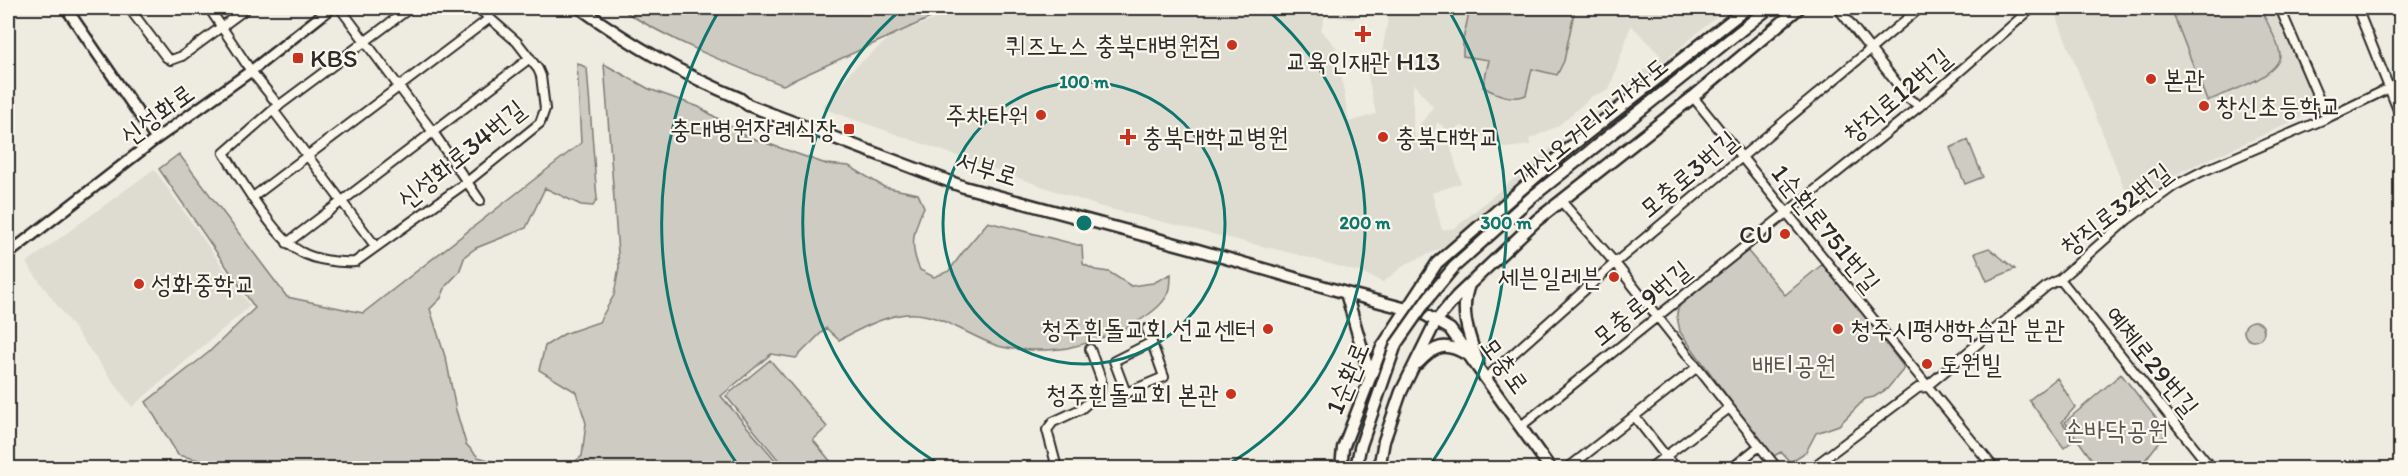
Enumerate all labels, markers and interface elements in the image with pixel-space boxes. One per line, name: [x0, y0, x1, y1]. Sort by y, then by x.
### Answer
marker: 교육인재관 H13: [1354, 25, 1372, 43]
place label: 퀴즈노스 충북대병원점: [1005, 29, 1220, 61]
marker: 퀴즈노스 충북대병원점: [1225, 38, 1239, 52]
street label: 창직로12번길: [1837, 41, 1957, 149]
place label: KBS: [310, 42, 358, 74]
place label: 교육인재관 H13: [1286, 45, 1440, 77]
street label: 개신오거리고가차도: [1508, 49, 1674, 193]
marker: KBS: [291, 51, 305, 65]
place label: 본관: [2163, 63, 2205, 95]
text: 100 m: [1059, 71, 1110, 93]
marker: 본관: [2144, 72, 2158, 86]
street label: 신성화로: [114, 76, 200, 152]
place label: 창신초등학교: [2216, 90, 2342, 122]
street label: 신성화로34번길: [391, 93, 531, 215]
place label: 주차타워: [945, 99, 1029, 131]
marker: 창신초등학교: [2197, 99, 2211, 113]
marker: 주차타워: [1034, 108, 1048, 122]
place label: 충대병원장례식장: [670, 113, 837, 145]
place label: 충북대학교병원: [1142, 121, 1288, 153]
place label: 충북대학교: [1395, 121, 1500, 153]
marker: 충대병원장례식장: [842, 122, 856, 136]
street label: 모충로3번길: [1632, 124, 1744, 224]
marker: 충북대학교병원: [1119, 128, 1137, 146]
marker: 충북대학교: [1376, 130, 1390, 144]
street label: 서부로: [952, 144, 1022, 192]
street label: 창직로32번길: [2054, 156, 2178, 262]
street label: 1순환로751번길: [1765, 158, 1887, 298]
text: 200 m: [1340, 212, 1391, 234]
text: 300 m: [1480, 212, 1532, 234]
centre of rings: [1074, 213, 1094, 233]
place label: CU: [1739, 218, 1773, 250]
marker: CU: [1778, 227, 1792, 241]
street label: 모충로9번길: [1585, 253, 1697, 353]
place label: 세븐일레븐: [1497, 261, 1602, 293]
place label: 성화중학교: [151, 268, 256, 300]
marker: 세븐일레븐: [1607, 270, 1621, 284]
marker: 성화중학교: [132, 277, 146, 291]
street label: 예체로29번길: [2098, 300, 2206, 422]
place label: 청주흰돌교회 선교센터: [1041, 313, 1256, 345]
place label: 청주시평생학습관 분관: [1850, 313, 2065, 345]
marker: 청주흰돌교회 선교센터: [1261, 322, 1275, 336]
marker: 청주시평생학습관 분관: [1831, 322, 1845, 336]
street label: 모충로: [1474, 330, 1536, 400]
street label: 1순환로: [1318, 337, 1376, 419]
place label: 도원빌: [1939, 348, 2002, 380]
park label: 배티공원: [1752, 349, 1836, 381]
marker: 도원빌: [1920, 357, 1934, 371]
place label: 청주흰돌교회 본관: [1046, 378, 1219, 410]
marker: 청주흰돌교회 본관: [1224, 387, 1238, 401]
park label: 손바닥공원: [2064, 414, 2168, 446]

